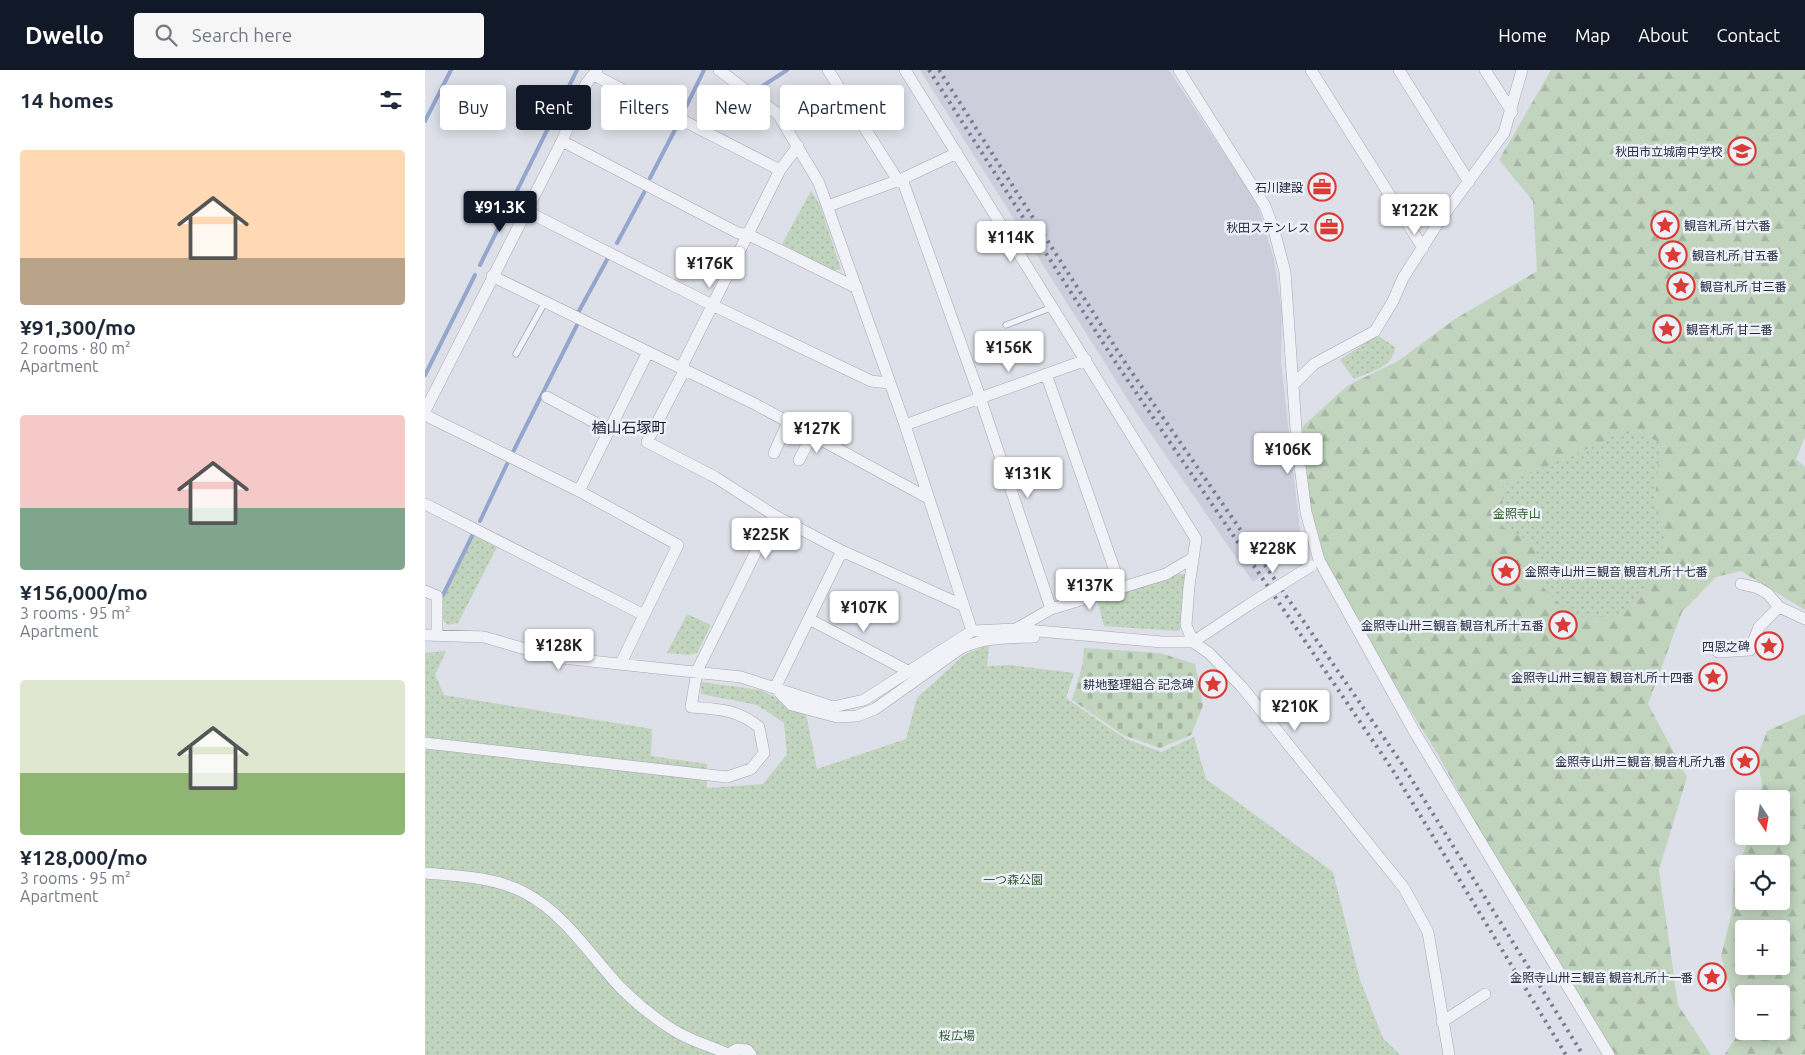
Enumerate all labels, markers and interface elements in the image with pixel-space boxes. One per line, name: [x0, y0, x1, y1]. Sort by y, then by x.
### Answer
search box: [134, 13, 484, 58]
icon: search: [152, 21, 180, 49]
text: Dwello: [25, 22, 104, 49]
text: Search here: [192, 24, 292, 46]
text: Home: [1498, 25, 1547, 45]
text: Map: [1575, 25, 1610, 45]
text: About: [1638, 25, 1688, 45]
text: Contact: [1716, 25, 1780, 45]
chip: Buy: [440, 85, 506, 130]
chip: Rent: [516, 85, 591, 130]
chip: Filters: [601, 85, 687, 130]
chip: New: [697, 85, 770, 130]
chip: Apartment: [780, 85, 904, 130]
icon: filters: [377, 86, 405, 114]
text: 14 homes: [20, 88, 114, 112]
school or university icon: 秋田市立城南中学校: [1727, 136, 1757, 166]
place label: 秋田市立城南中学校: [1615, 145, 1723, 158]
office icon: 石川建設: [1307, 172, 1337, 202]
place label: 石川建設: [1255, 181, 1303, 194]
icon: home: [168, 183, 258, 273]
pin: ¥91.3K: [459, 190, 541, 233]
pin: ¥122K: [1380, 194, 1450, 236]
text: ¥91.3K: [475, 198, 525, 216]
text: ¥122K: [1392, 201, 1438, 219]
place icon: 観音札所 甘六番: [1650, 210, 1680, 240]
office icon: 秋田ステンレス: [1314, 212, 1344, 242]
place label: 観音札所 甘六番: [1684, 219, 1771, 232]
pin: ¥114K: [976, 220, 1046, 263]
place label: 秋田ステンレス: [1226, 221, 1310, 234]
text: ¥114K: [988, 228, 1034, 246]
place icon: 観音札所 甘五番: [1658, 240, 1688, 270]
pin: ¥176K: [675, 246, 745, 289]
place label: 観音札所 甘五番: [1692, 249, 1779, 262]
text: ¥176K: [687, 254, 733, 272]
place icon: 観音札所 甘三番: [1666, 271, 1696, 301]
place label: 観音札所 甘三番: [1700, 280, 1787, 293]
place icon: 観音札所 甘二番: [1652, 314, 1682, 344]
text: ¥91,300/mo: [20, 315, 136, 339]
place label: 観音札所 甘二番: [1686, 323, 1773, 336]
pin: ¥156K: [974, 330, 1044, 373]
text: ¥156K: [986, 338, 1032, 356]
text: 2 rooms · 80 m²: [20, 339, 131, 357]
text: Apartment: [20, 357, 98, 375]
pin: ¥127K: [782, 412, 852, 454]
district label: 楢山石塚町: [591, 419, 667, 436]
text: ¥127K: [794, 419, 840, 437]
pin: ¥106K: [1253, 432, 1323, 475]
text: ¥106K: [1265, 440, 1311, 458]
icon: home: [168, 448, 258, 538]
pin: ¥131K: [993, 456, 1063, 499]
text: ¥131K: [1005, 464, 1051, 482]
park label: 金照寺山: [1493, 507, 1541, 520]
pin: ¥225K: [731, 518, 801, 560]
text: ¥225K: [743, 525, 789, 543]
pin: ¥228K: [1238, 532, 1308, 574]
text: ¥228K: [1250, 539, 1296, 557]
place icon: 金照寺山卅三観音 観音札所十七番: [1491, 556, 1521, 586]
place label: 金照寺山卅三観音 観音札所十七番: [1525, 565, 1708, 578]
pin: ¥137K: [1055, 568, 1125, 611]
text: ¥137K: [1067, 576, 1113, 594]
text: ¥156,000/mo: [20, 580, 148, 604]
pin: ¥107K: [829, 590, 899, 633]
text: ¥107K: [841, 598, 887, 616]
text: 3 rooms · 95 m²: [20, 604, 131, 622]
place icon: 金照寺山卅三観音 観音札所十五番: [1548, 610, 1578, 640]
place label: 金照寺山卅三観音 観音札所十五番: [1361, 619, 1544, 632]
text: Apartment: [20, 622, 98, 640]
pin: ¥128K: [524, 628, 594, 671]
place icon: 四恩之碑: [1754, 631, 1784, 661]
text: ¥128K: [536, 636, 582, 654]
place label: 四恩之碑: [1702, 640, 1750, 653]
place icon: 金照寺山卅三観音 観音札所十四番: [1698, 662, 1728, 692]
place icon: 耕地整理組合 記念碑: [1198, 669, 1228, 699]
place label: 金照寺山卅三観音 観音札所十四番: [1511, 671, 1694, 684]
place label: 耕地整理組合 記念碑: [1083, 678, 1194, 691]
pin: ¥210K: [1260, 690, 1330, 732]
text: ¥210K: [1272, 697, 1318, 715]
icon: home: [168, 713, 258, 803]
place icon: 金照寺山卅三観音 観音札所九番: [1730, 746, 1760, 776]
place label: 金照寺山卅三観音 観音札所九番: [1555, 755, 1726, 768]
north arrow: [1735, 790, 1790, 845]
map controls: [1735, 790, 1790, 1040]
text: ¥128,000/mo: [20, 845, 148, 869]
button: locate: [1735, 855, 1790, 910]
text: 3 rooms · 95 m²: [20, 869, 131, 887]
park label: 一つ森公園: [983, 873, 1043, 886]
text: Apartment: [20, 887, 98, 905]
button: +: [1735, 920, 1790, 975]
place icon: 金照寺山卅三観音 観音札所十一番: [1697, 962, 1727, 992]
place label: 金照寺山卅三観音 観音札所十一番: [1510, 971, 1693, 984]
button: −: [1735, 985, 1790, 1040]
park label: 桜広場: [939, 1029, 975, 1042]

